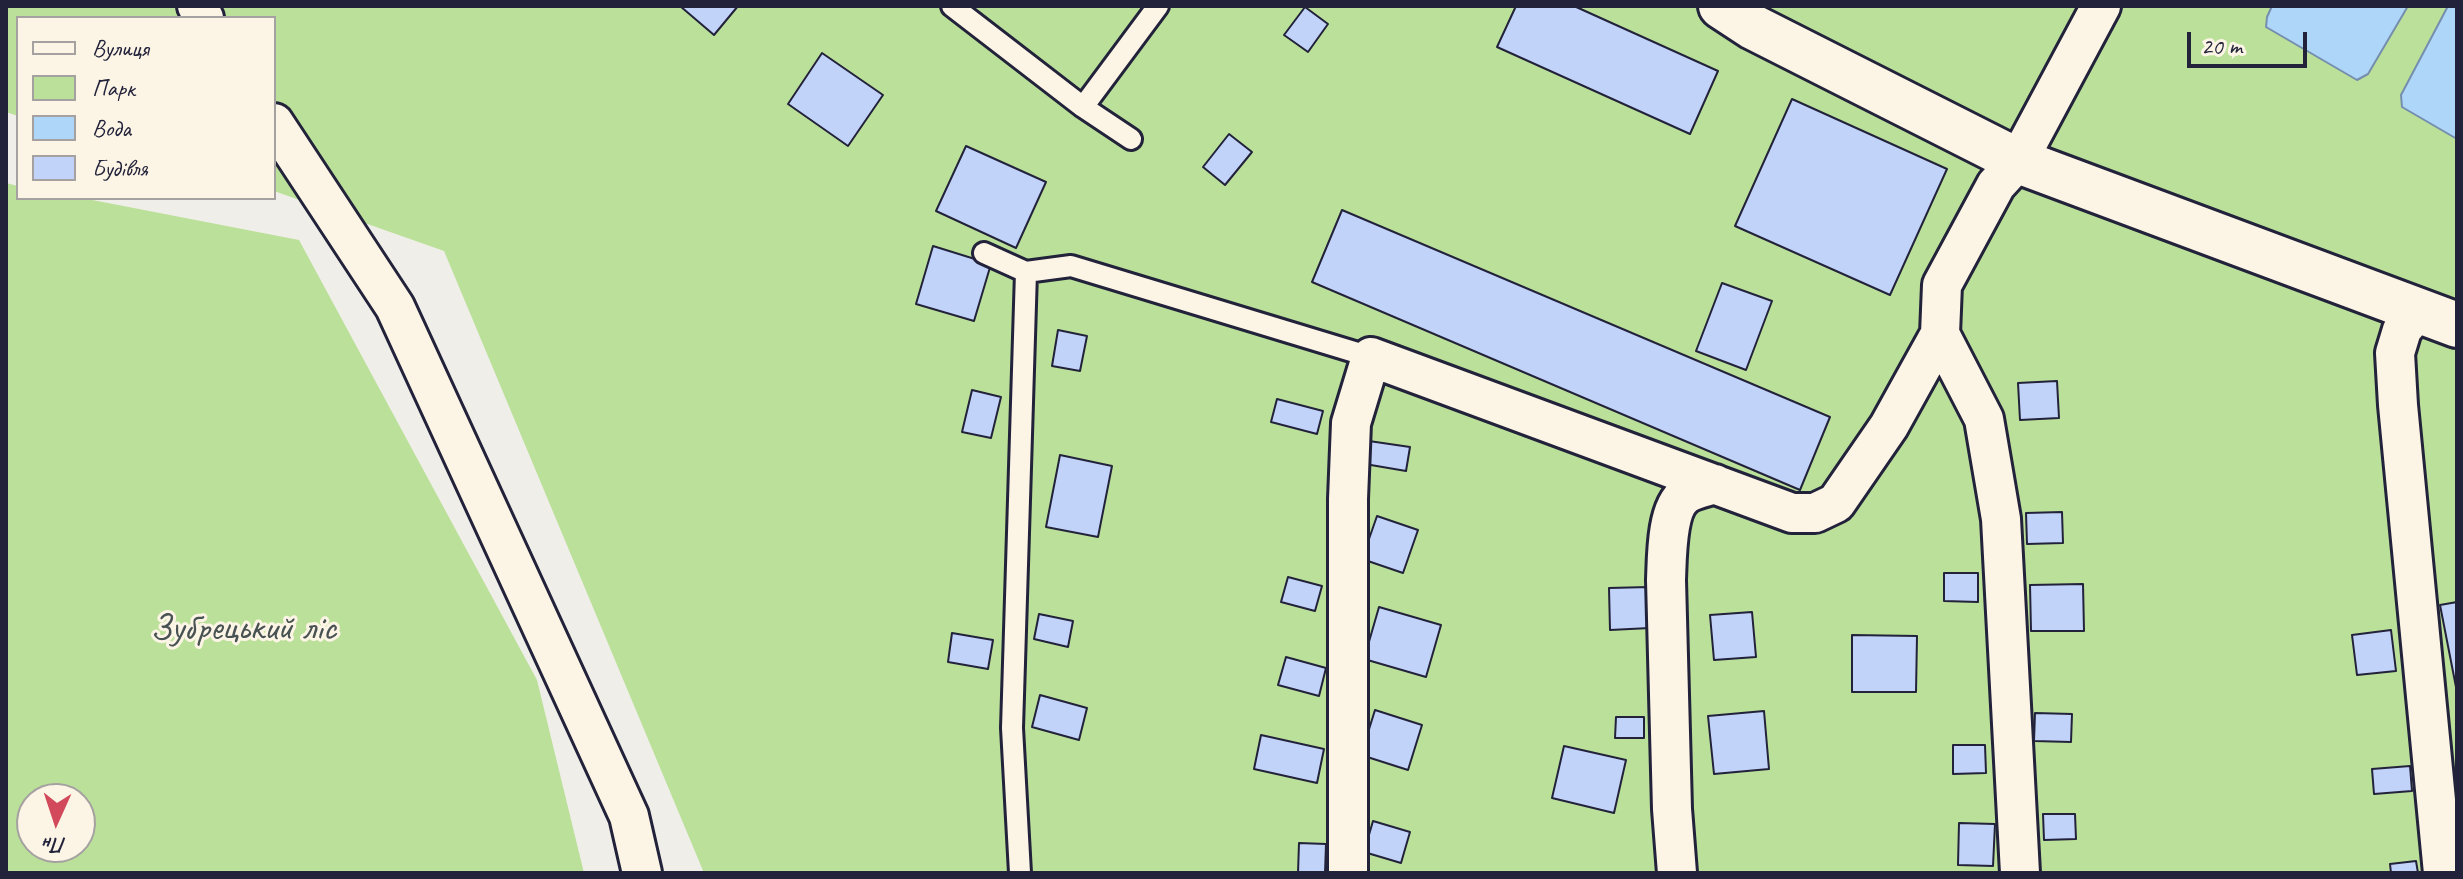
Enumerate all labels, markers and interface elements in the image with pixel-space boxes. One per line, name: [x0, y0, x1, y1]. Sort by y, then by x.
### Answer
legend: [16, 16, 276, 200]
scale bar: [2191, 16, 2311, 66]
text: 20 m: [2201, 31, 2242, 61]
text: Вулиця: [92, 33, 149, 63]
text: Парк: [92, 73, 135, 103]
text: Вода: [92, 113, 131, 143]
text: Будівля: [92, 153, 148, 183]
park label: Зубрецький ліс: [150, 606, 336, 652]
north arrow: [16, 783, 96, 863]
text: Пн: [43, 830, 67, 860]

